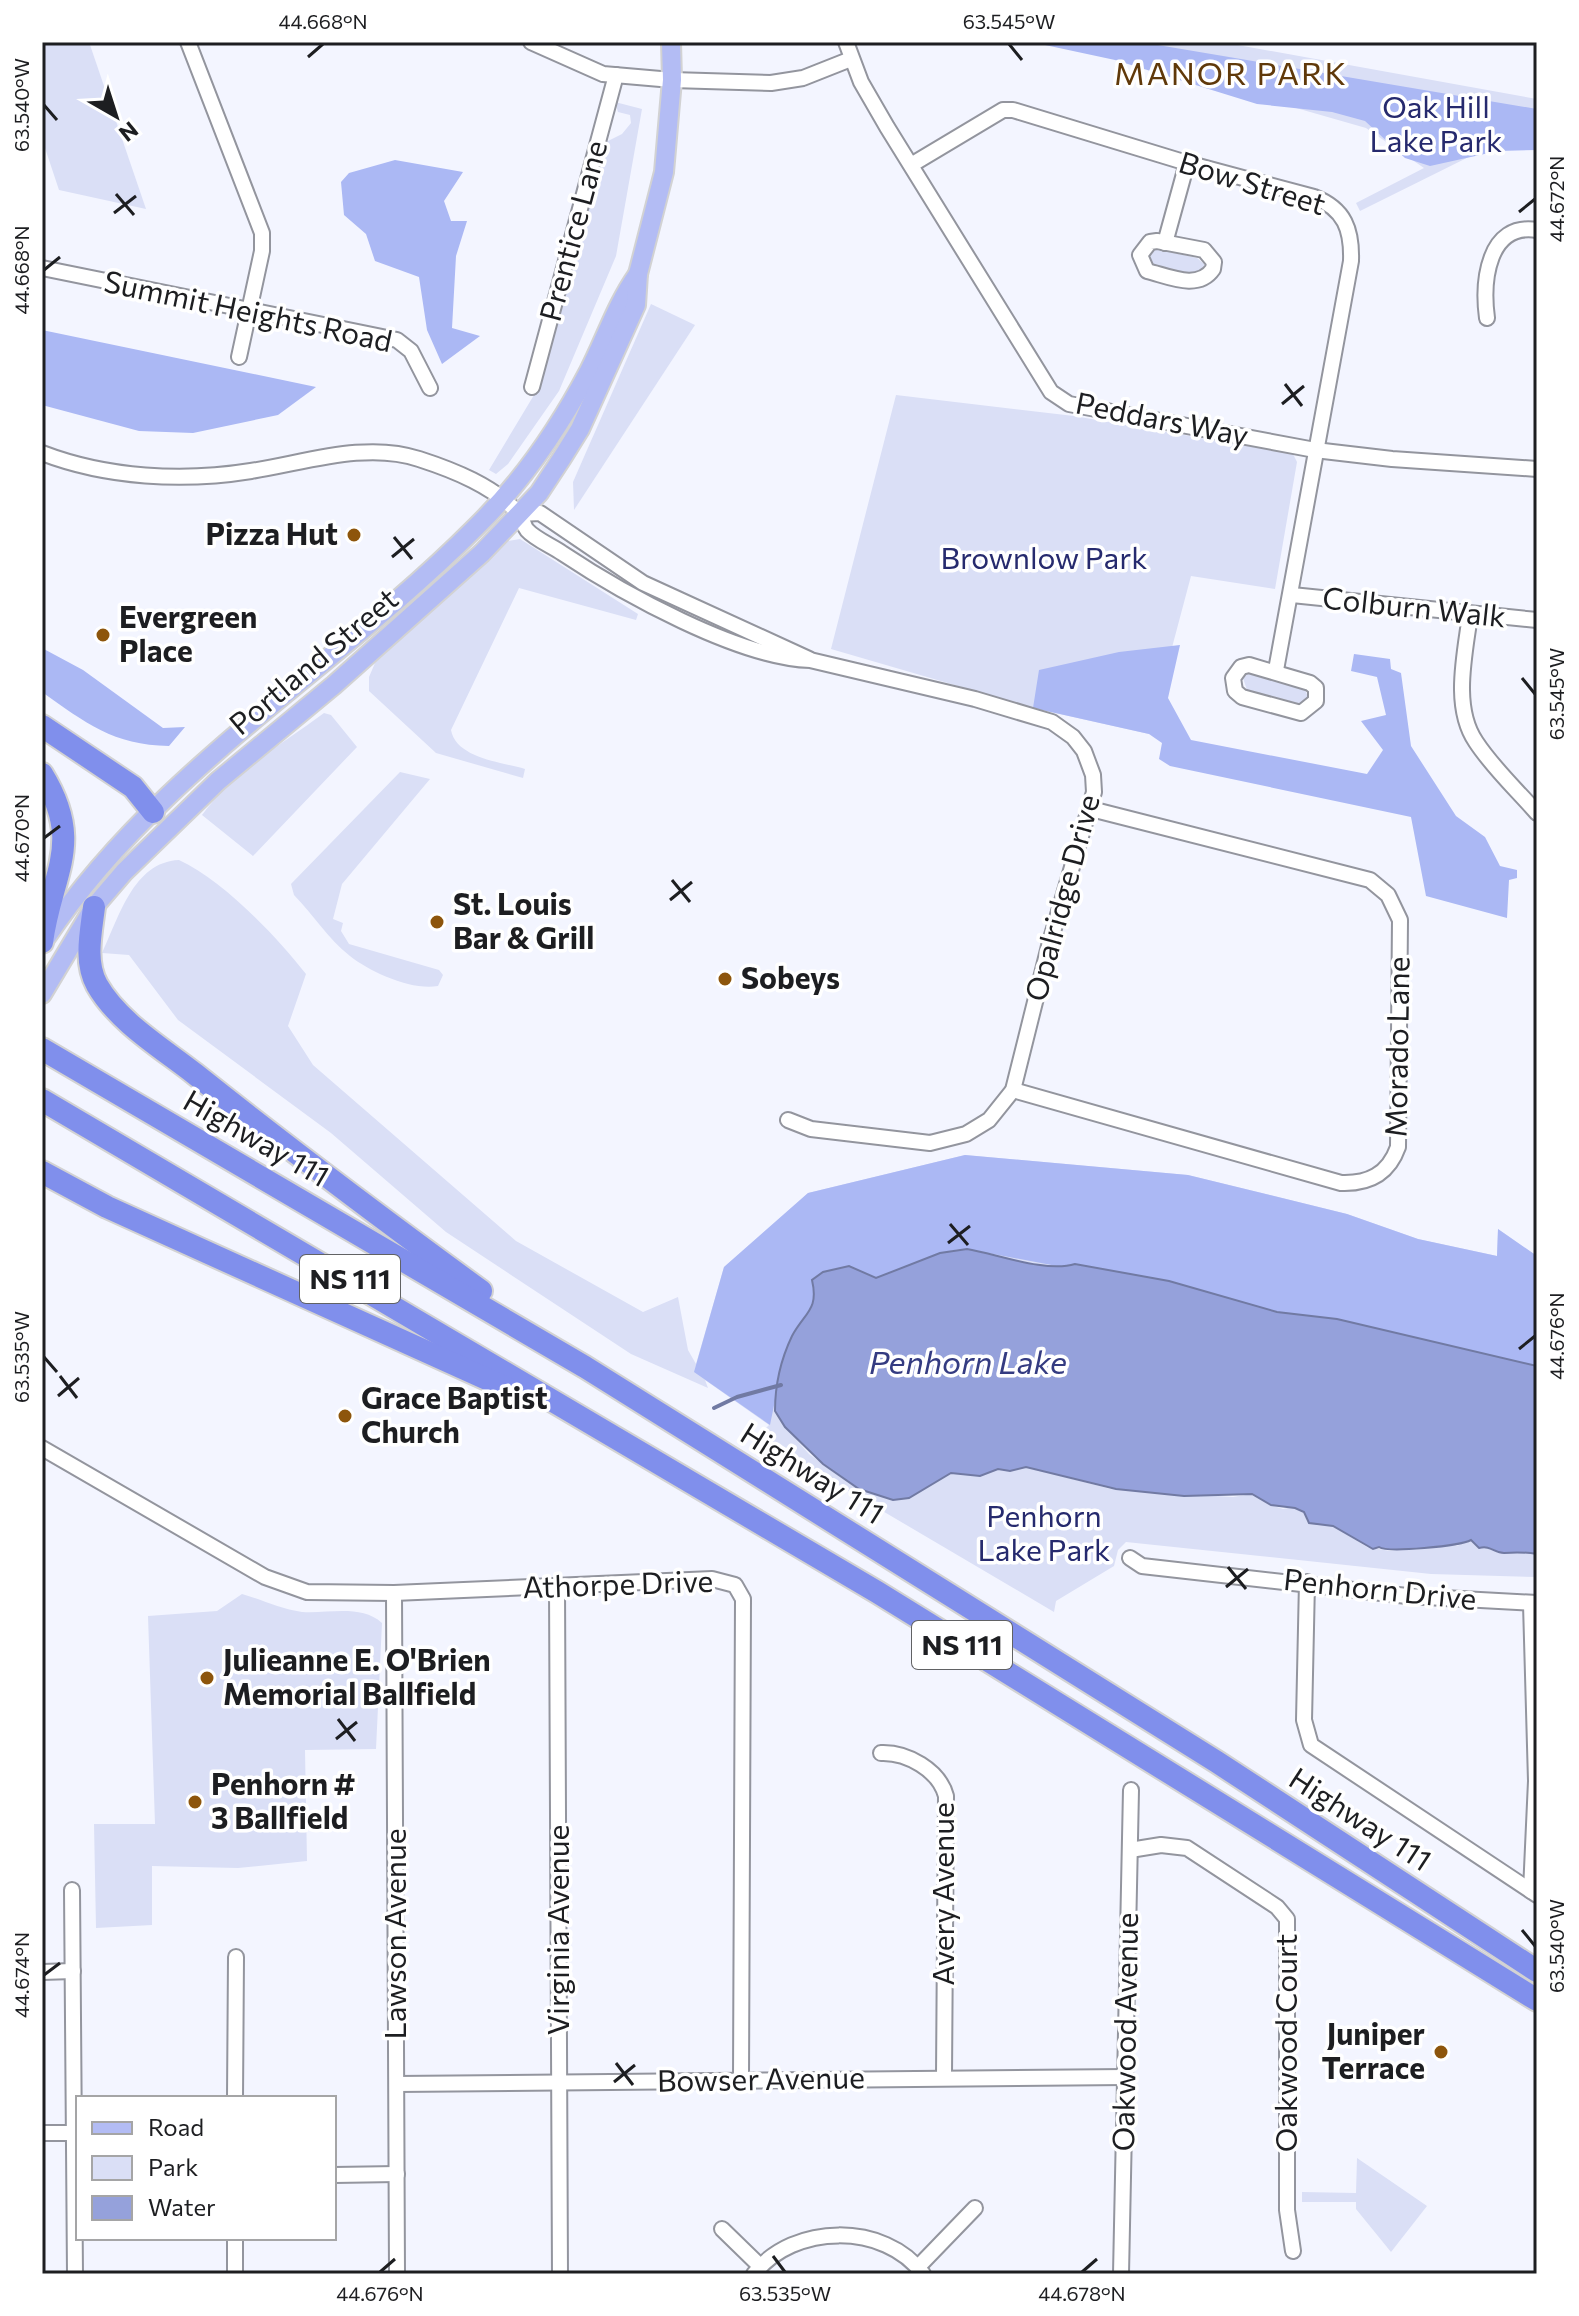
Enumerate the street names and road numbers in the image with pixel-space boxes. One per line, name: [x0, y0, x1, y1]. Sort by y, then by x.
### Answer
street label: Prentice Lane: [530, 136, 613, 325]
street label: Bow Street: [1175, 142, 1330, 221]
street label: Summit Heights Road: [101, 261, 396, 358]
street label: Peddars Way: [1073, 383, 1252, 452]
street label: Colburn Walk: [1321, 577, 1508, 634]
street label: Portland Street: [220, 579, 404, 741]
street label: Opalridge Drive: [1015, 790, 1106, 1005]
street label: Morado Lane: [1375, 956, 1416, 1138]
street label: Highway 111: [178, 1080, 337, 1193]
road number: NS 111: [300, 1255, 400, 1303]
street label: Highway 111: [735, 1413, 892, 1531]
street label: Penhorn Drive: [1282, 1559, 1479, 1616]
street label: Athorpe Drive: [522, 1561, 714, 1604]
road number: NS 111: [912, 1621, 1012, 1669]
street label: Highway 111: [1283, 1758, 1439, 1878]
street label: Avery Avenue: [923, 1802, 960, 1986]
street label: Virginia Avenue: [538, 1825, 575, 2035]
street label: Lawson Avenue: [375, 1829, 412, 2039]
street label: Oakwood Avenue: [1103, 1912, 1144, 2152]
street label: Oakwood Court: [1266, 1934, 1303, 2152]
street label: Bowser Avenue: [657, 2057, 865, 2098]

